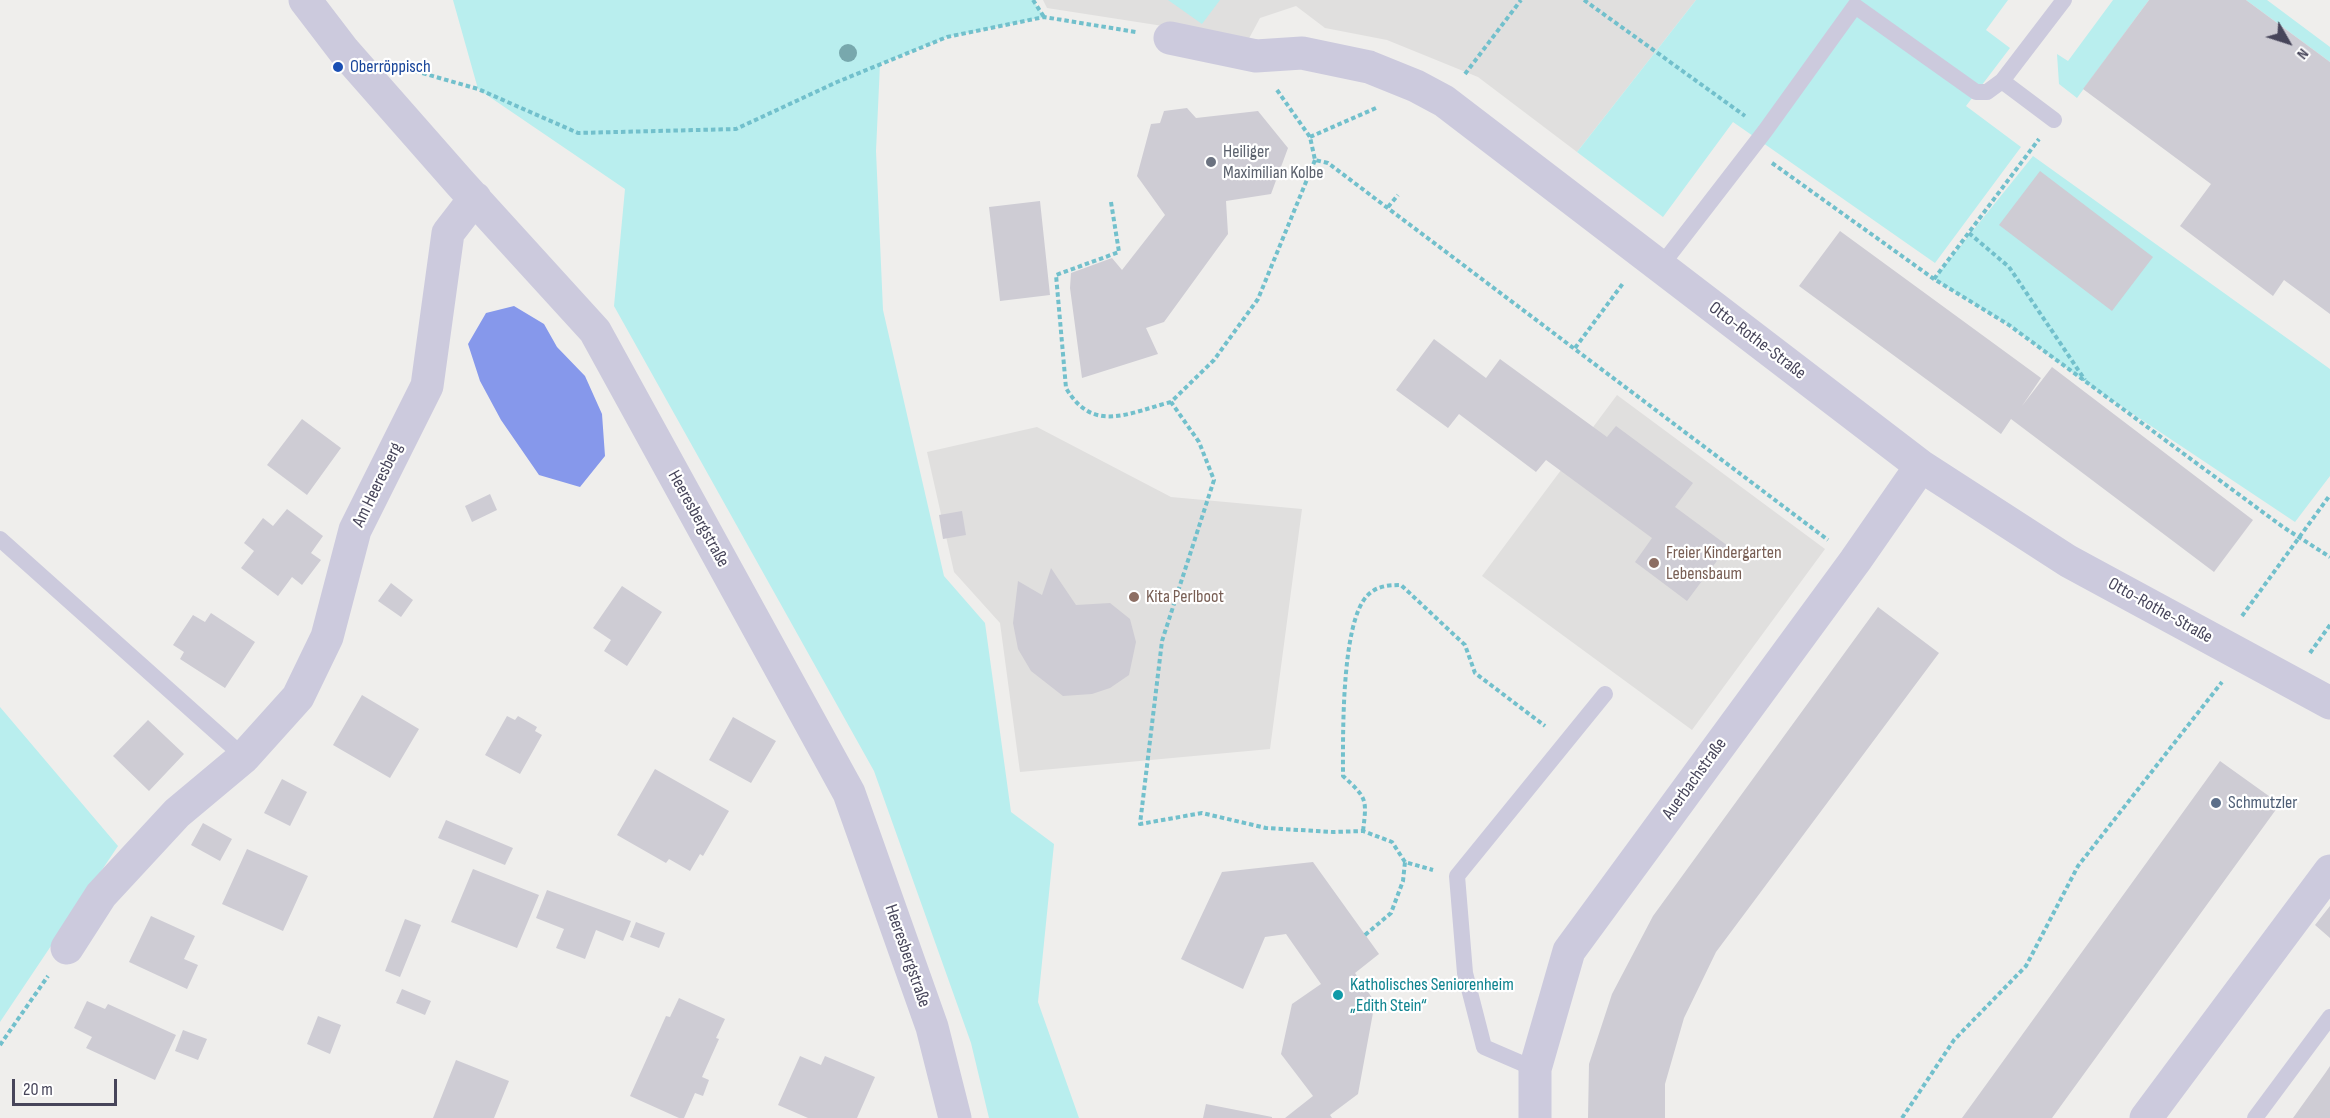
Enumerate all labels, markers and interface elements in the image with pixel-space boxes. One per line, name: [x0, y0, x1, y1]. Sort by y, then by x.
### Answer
north arrow: [2258, 12, 2318, 72]
text: N: [2292, 44, 2312, 63]
place label: Oberröppisch: [350, 56, 431, 78]
marker: Oberröppisch: [331, 60, 345, 74]
place label: Heiliger Maximilian Kolbe: [1223, 141, 1324, 184]
marker: Heiliger Maximilian Kolbe: [1204, 155, 1218, 169]
street label: Otto-Rothe-Straße: [1704, 297, 1810, 385]
street label: Am Heeresberg: [348, 439, 408, 531]
street label: Heeresbergstraße: [663, 467, 733, 571]
place label: Freier Kindergarten Lebensbaum: [1666, 542, 1782, 584]
marker: Freier Kindergarten Lebensbaum: [1647, 556, 1661, 570]
street label: Otto-Rothe-Straße: [2104, 573, 2216, 649]
place label: Kita Perlboot: [1146, 586, 1224, 608]
marker: Kita Perlboot: [1127, 590, 1141, 604]
street label: Auerbachstraße: [1658, 734, 1732, 824]
place label: Schmutzler: [2228, 792, 2298, 814]
marker: Schmutzler: [2209, 796, 2223, 810]
street label: Heeresbergstraße: [879, 902, 935, 1010]
place label: Katholisches Seniorenheim „Edith Stein“: [1350, 974, 1514, 1016]
marker: Katholisches Seniorenheim „Edith Stein“: [1331, 988, 1345, 1002]
scale bar: [15, 1067, 120, 1105]
text: 20 m: [23, 1079, 53, 1100]

